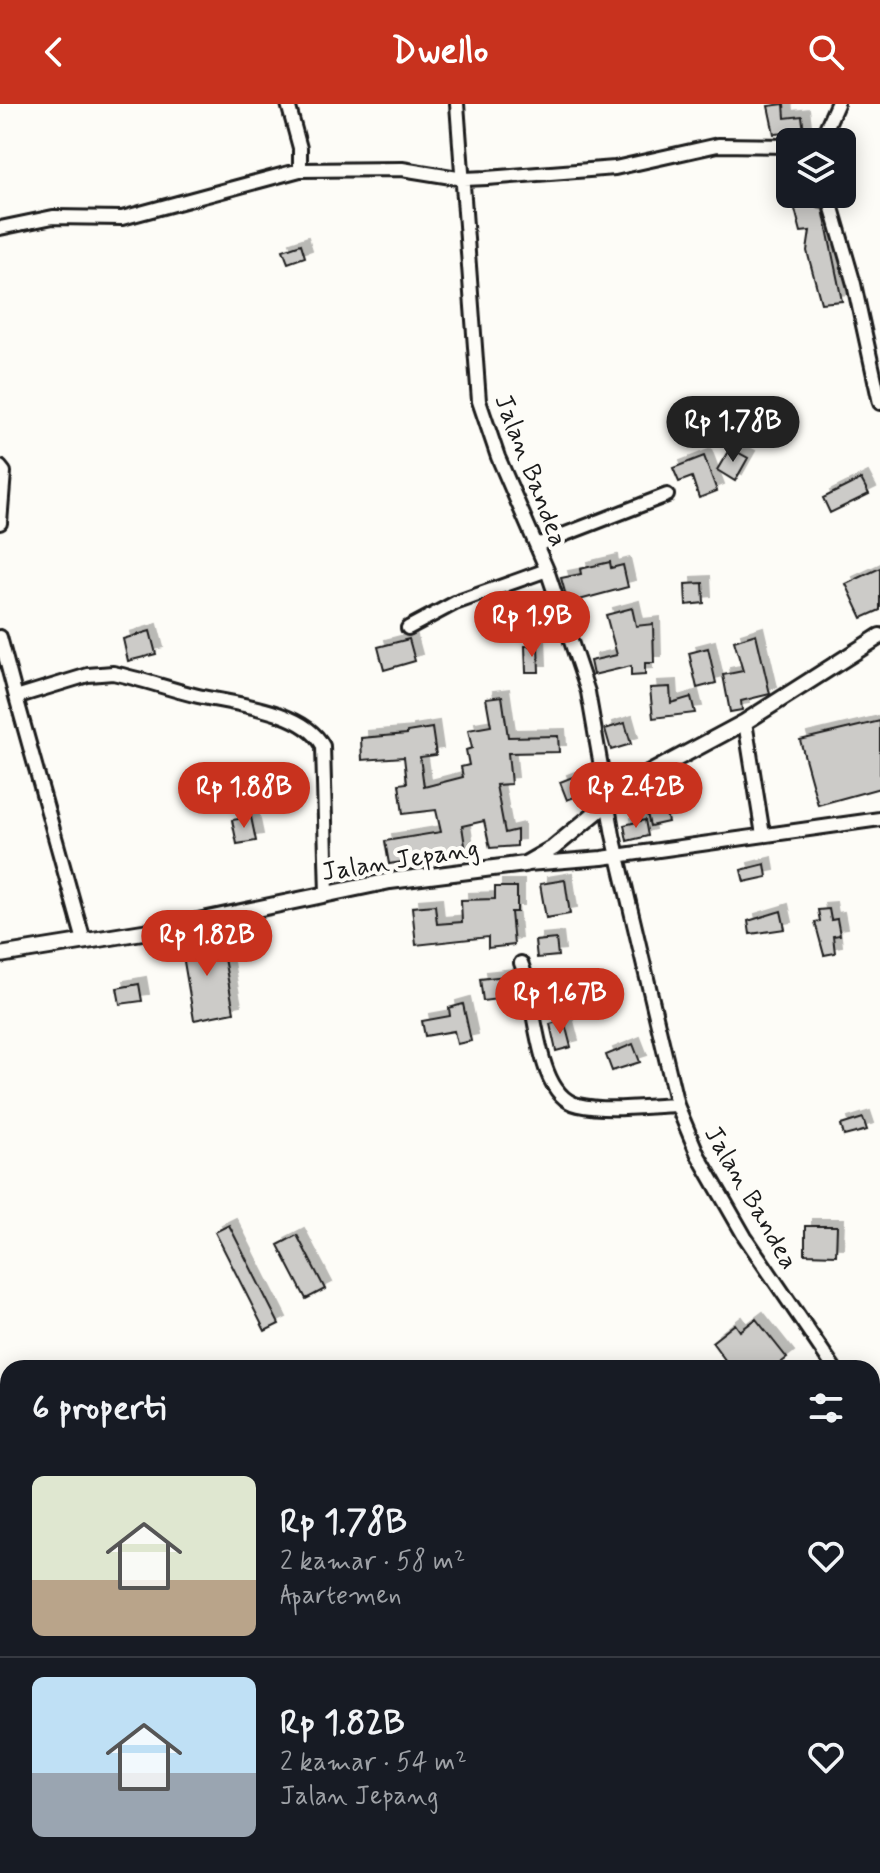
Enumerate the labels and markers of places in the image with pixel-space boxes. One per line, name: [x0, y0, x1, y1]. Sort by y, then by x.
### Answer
pin: Rp 1.78B: [650, 396, 816, 464]
pin: Rp 1.9B: [458, 591, 606, 659]
pin: Rp 1.88B: [161, 762, 327, 830]
pin: Rp 2.42B: [553, 762, 719, 830]
pin: Rp 1.82B: [124, 910, 290, 978]
pin: Rp 1.67B: [477, 968, 643, 1036]

